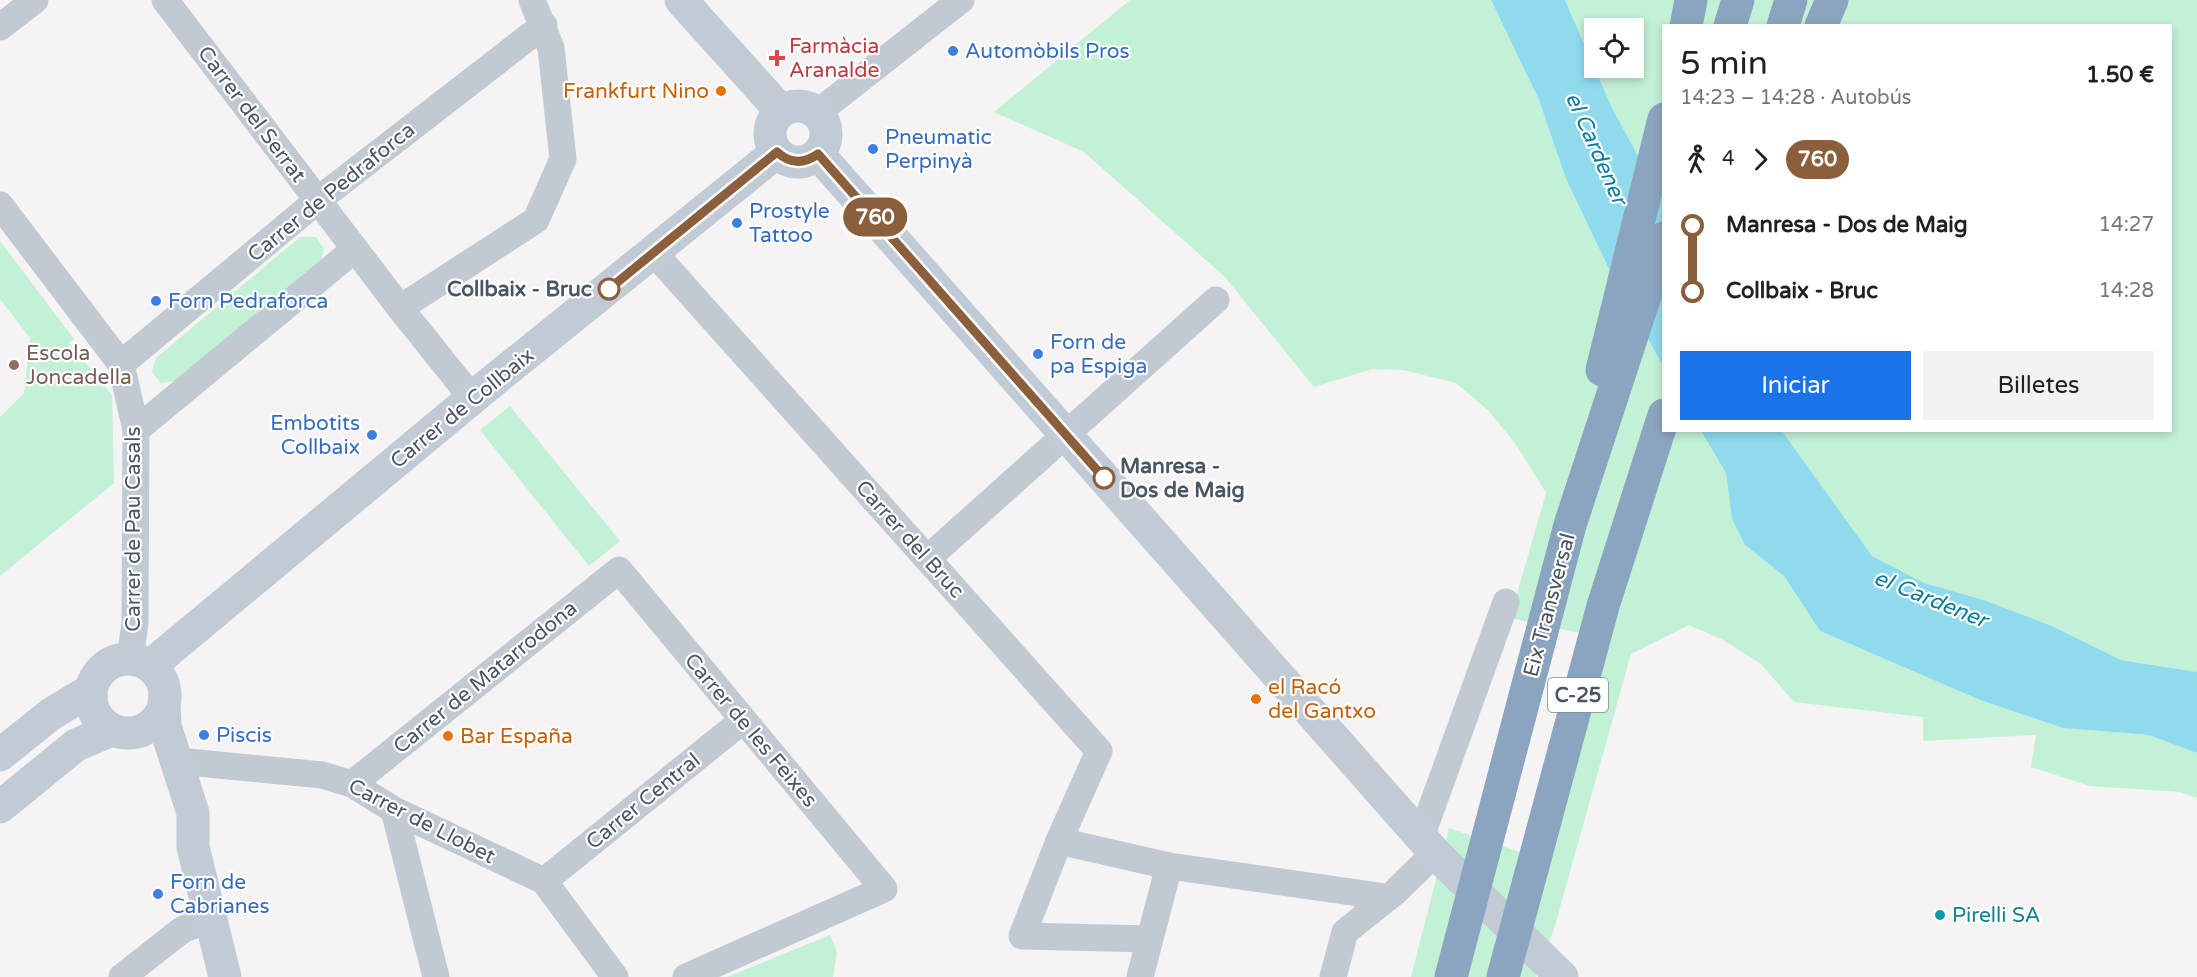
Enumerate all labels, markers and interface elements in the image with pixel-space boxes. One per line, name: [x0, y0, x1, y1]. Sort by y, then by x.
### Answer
map controls: [1584, 18, 1644, 78]
button: locate: [1584, 18, 1644, 78]
place label: Farmàcia Aranalde: [789, 34, 879, 83]
place label: Automòbils Pros: [965, 39, 1130, 64]
street label: Carrer del Serrat: [192, 41, 311, 187]
marker: Automòbils Pros: [946, 44, 960, 58]
text: 5 min: [1680, 44, 1768, 83]
marker: Farmàcia Aranalde: [770, 51, 784, 65]
text: 1.50 €: [2086, 62, 2154, 88]
place label: Frankfurt Nino: [563, 79, 709, 104]
marker: Frankfurt Nino: [714, 84, 728, 98]
text: 14:23 – 14:28 · Autobús: [1680, 86, 1911, 110]
water label: el Cardener: [1560, 88, 1633, 211]
street label: Carrer de Pedraforca: [243, 117, 420, 267]
place label: Pneumatic Perpinyà: [885, 125, 992, 174]
marker: Pneumatic Perpinyà: [866, 142, 880, 156]
icon: walk: [1680, 143, 1713, 176]
icon: forward: [1744, 143, 1777, 176]
text: 4: [1722, 147, 1735, 171]
text: 760: [1798, 147, 1837, 172]
line badge: 760: [840, 198, 910, 236]
place label: Prostyle Tattoo: [749, 199, 830, 248]
text: 760: [855, 205, 895, 230]
text: Manresa - Dos de Maig: [1726, 212, 1968, 238]
text: 14:27: [2099, 213, 2154, 237]
marker: Prostyle Tattoo: [730, 216, 744, 230]
place label: Collbaix - Bruc: [447, 277, 592, 302]
marker: Collbaix - Bruc: [598, 278, 620, 300]
text: Collbaix - Bruc: [1726, 278, 1878, 304]
text: 14:28: [2099, 279, 2154, 303]
place label: Forn Pedraforca: [168, 289, 328, 314]
marker: Forn Pedraforca: [149, 294, 163, 308]
place label: Forn de pa Espiga: [1050, 330, 1147, 379]
place label: Escola Joncadella: [26, 341, 132, 390]
street label: Carrer de Collbaix: [386, 343, 539, 474]
marker: Forn de pa Espiga: [1031, 347, 1045, 361]
button: Iniciar: [1680, 351, 1911, 420]
button: Billetes: [1923, 351, 2154, 420]
marker: Escola Joncadella: [7, 358, 21, 372]
place label: Embotits Collbaix: [270, 411, 360, 460]
street label: Carrer de Pau Casals: [121, 426, 146, 632]
marker: Embotits Collbaix: [365, 428, 379, 442]
place label: Manresa - Dos de Maig: [1120, 454, 1245, 503]
marker: Manresa - Dos de Maig: [1093, 467, 1115, 489]
street label: Carrer del Bruc: [850, 475, 969, 603]
street label: Eix Transversal: [1518, 531, 1581, 680]
water label: el Cardener: [1870, 564, 1994, 634]
street label: Carrer de Matarrodona: [388, 596, 582, 759]
street label: Carrer de les Feixes: [679, 648, 822, 812]
place label: el Racó del Gantxo: [1268, 675, 1376, 724]
road number: C-25: [1548, 678, 1608, 712]
marker: el Racó del Gantxo: [1249, 692, 1263, 706]
place label: Piscis: [216, 723, 272, 748]
place label: Bar España: [460, 724, 573, 749]
marker: Piscis: [197, 728, 211, 742]
marker: Bar España: [441, 729, 455, 743]
street label: Carrer Central: [581, 748, 705, 855]
street label: Carrer de Llobet: [344, 774, 499, 869]
place label: Forn de Cabrianes: [170, 870, 269, 919]
marker: Forn de Cabrianes: [151, 887, 165, 901]
place label: Pirelli SA: [1952, 903, 2041, 928]
marker: Pirelli SA: [1933, 908, 1947, 922]

